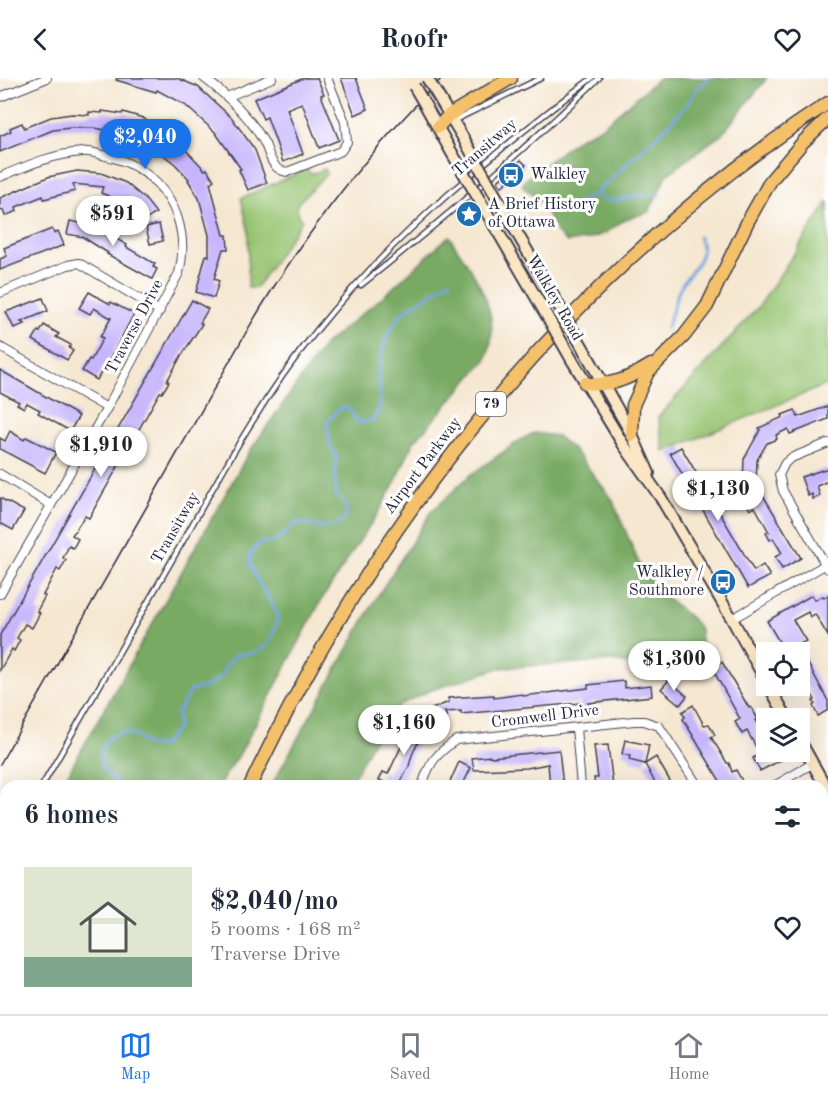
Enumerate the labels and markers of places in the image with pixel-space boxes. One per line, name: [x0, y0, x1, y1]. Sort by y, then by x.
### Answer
pin: $2,040: [96, 119, 194, 170]
bus stop icon: Walkley: [496, 160, 526, 190]
place label: Walkley: [530, 167, 587, 183]
pin: $591: [77, 196, 149, 247]
place label: A Brief History of Ottawa: [488, 197, 597, 231]
place icon: A Brief History of Ottawa: [454, 199, 484, 229]
pin: $1,910: [52, 427, 150, 478]
pin: $1,130: [669, 471, 767, 522]
place label: Walkley / Southmore: [629, 565, 704, 599]
bus stop icon: Walkley / Southmore: [708, 567, 738, 597]
pin: $1,300: [625, 641, 723, 692]
pin: $1,160: [355, 705, 453, 756]

